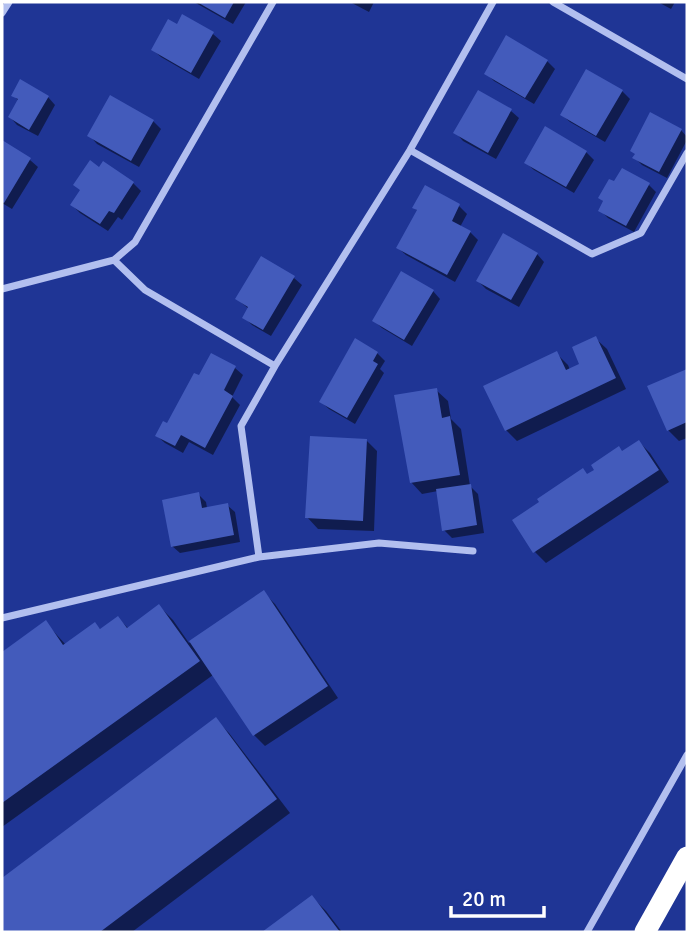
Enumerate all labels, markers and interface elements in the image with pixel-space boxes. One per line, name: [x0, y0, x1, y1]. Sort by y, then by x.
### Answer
scale bar: [451, 874, 544, 918]
text: 20 m: [462, 886, 506, 912]

